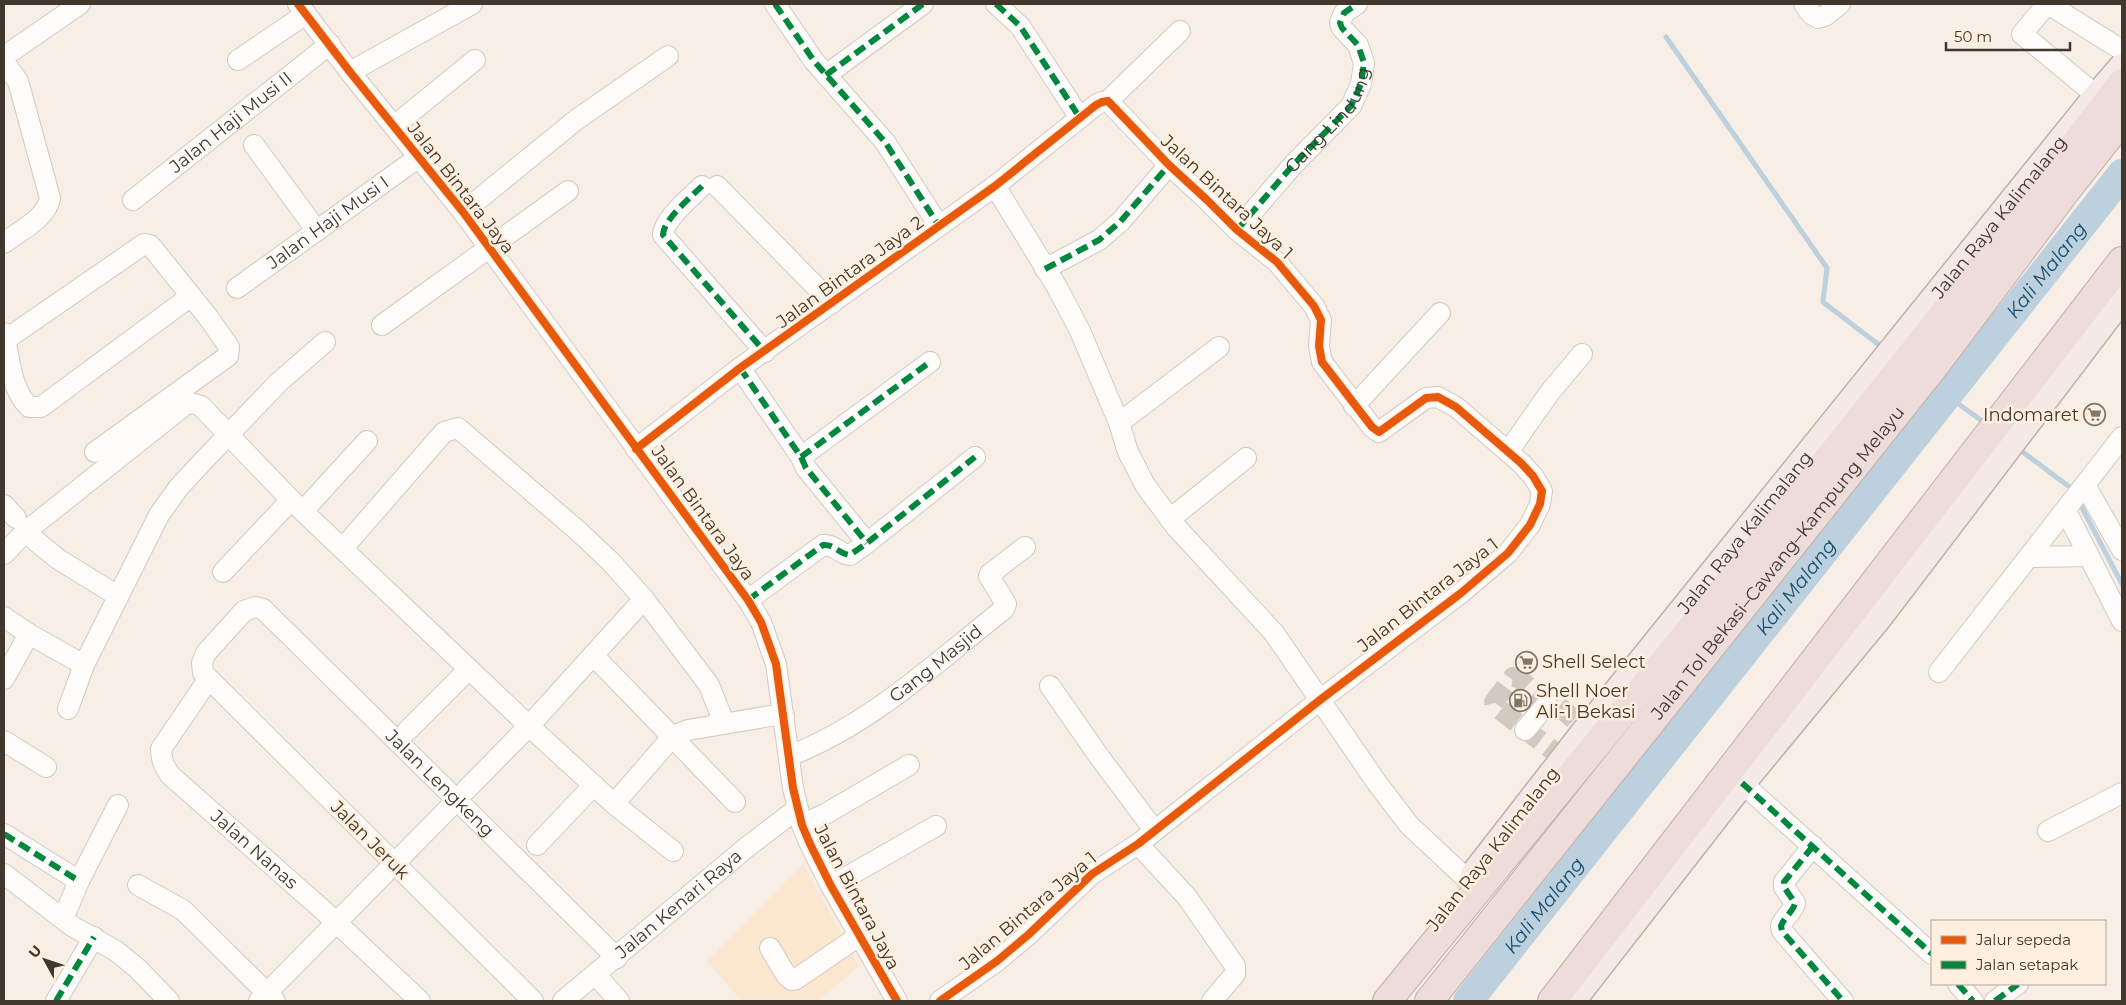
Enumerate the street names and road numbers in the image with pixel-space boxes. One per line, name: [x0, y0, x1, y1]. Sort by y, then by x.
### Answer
street label: Gang Lindung: [1280, 66, 1374, 178]
street label: Jalan Haji Musi II: [164, 67, 297, 178]
street label: Jalan Bintara Jaya: [402, 117, 519, 258]
street label: Jalan Bintara Jaya 1: [1156, 129, 1298, 264]
street label: Jalan Raya Kalimalang: [1927, 131, 2071, 304]
street label: Jalan Haji Musi I: [262, 171, 393, 274]
street label: Jalan Bintara Jaya 2: [771, 211, 928, 333]
street label: Jalan Tol Bekasi–Cawang–Kampung Melayu: [1646, 402, 1909, 725]
street label: Jalan Bintara Jaya: [646, 440, 759, 585]
street label: Jalan Raya Kalimalang: [1672, 447, 1817, 619]
street label: Jalan Bintara Jaya 1: [1352, 533, 1503, 657]
street label: Gang Masjid: [885, 620, 987, 707]
street label: Jalan Lengkeng: [380, 724, 499, 842]
street label: Jalan Raya Kalimalang: [1421, 762, 1564, 936]
street label: Jalan Jeruk: [325, 795, 414, 884]
street label: Jalan Nanas: [205, 805, 303, 894]
street label: Jalan Bintara Jaya: [809, 820, 905, 973]
street label: Jalan Kenari Raya: [610, 845, 746, 964]
street label: Jalan Bintara Jaya 1: [954, 847, 1101, 976]

